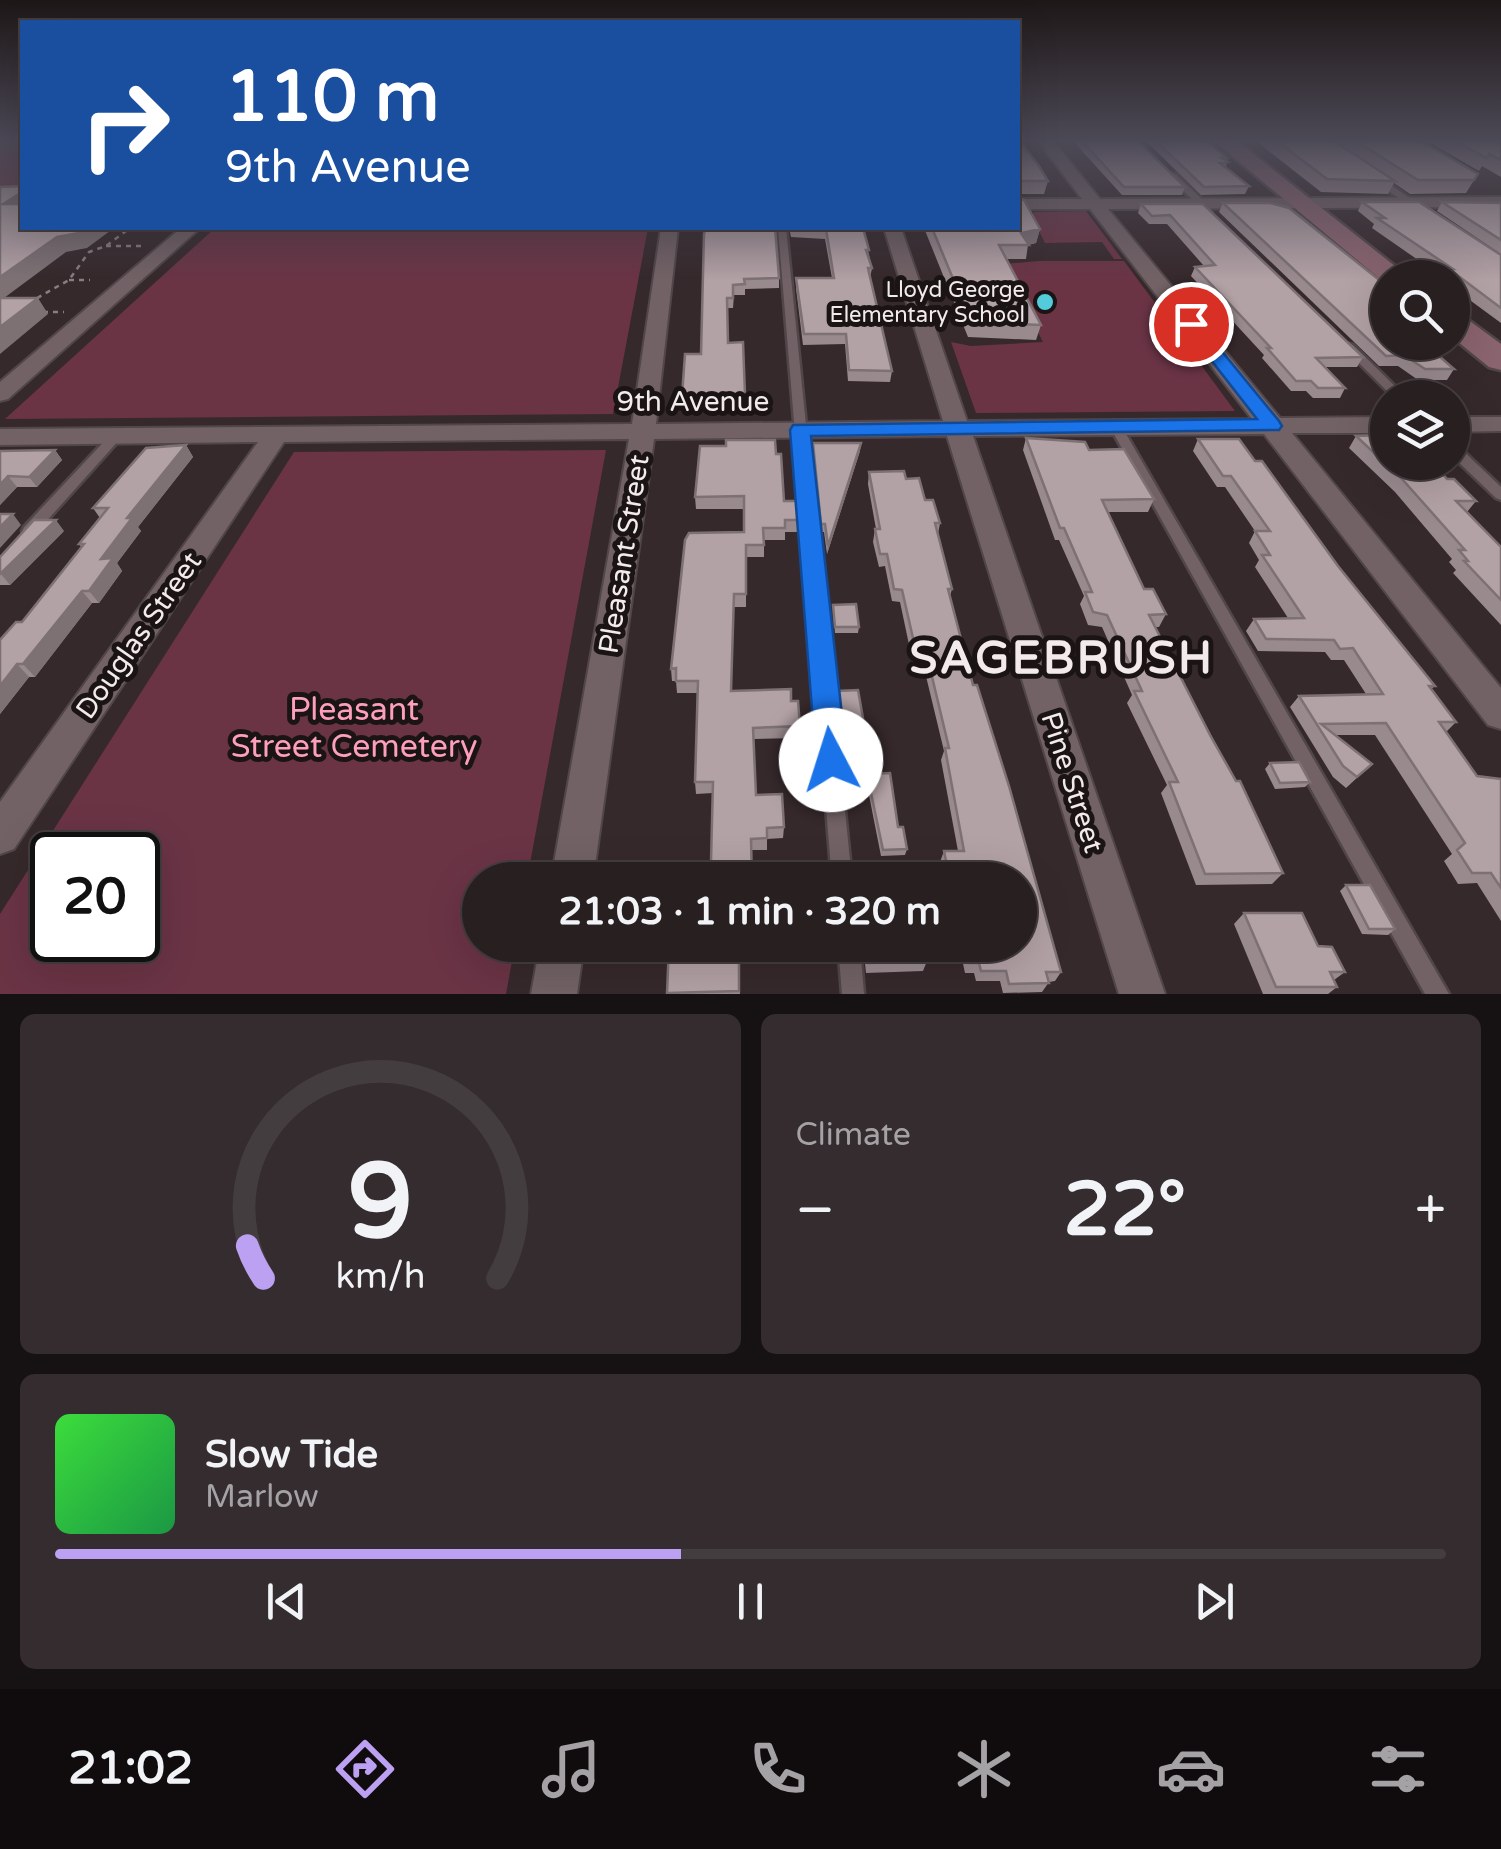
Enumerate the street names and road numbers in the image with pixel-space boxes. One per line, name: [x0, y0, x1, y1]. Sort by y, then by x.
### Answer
street label: 9th Avenue: [617, 385, 769, 419]
street label: Pleasant Street: [591, 452, 657, 656]
street label: Douglas Street: [69, 545, 209, 725]
street label: Pine Street: [1033, 708, 1111, 857]

